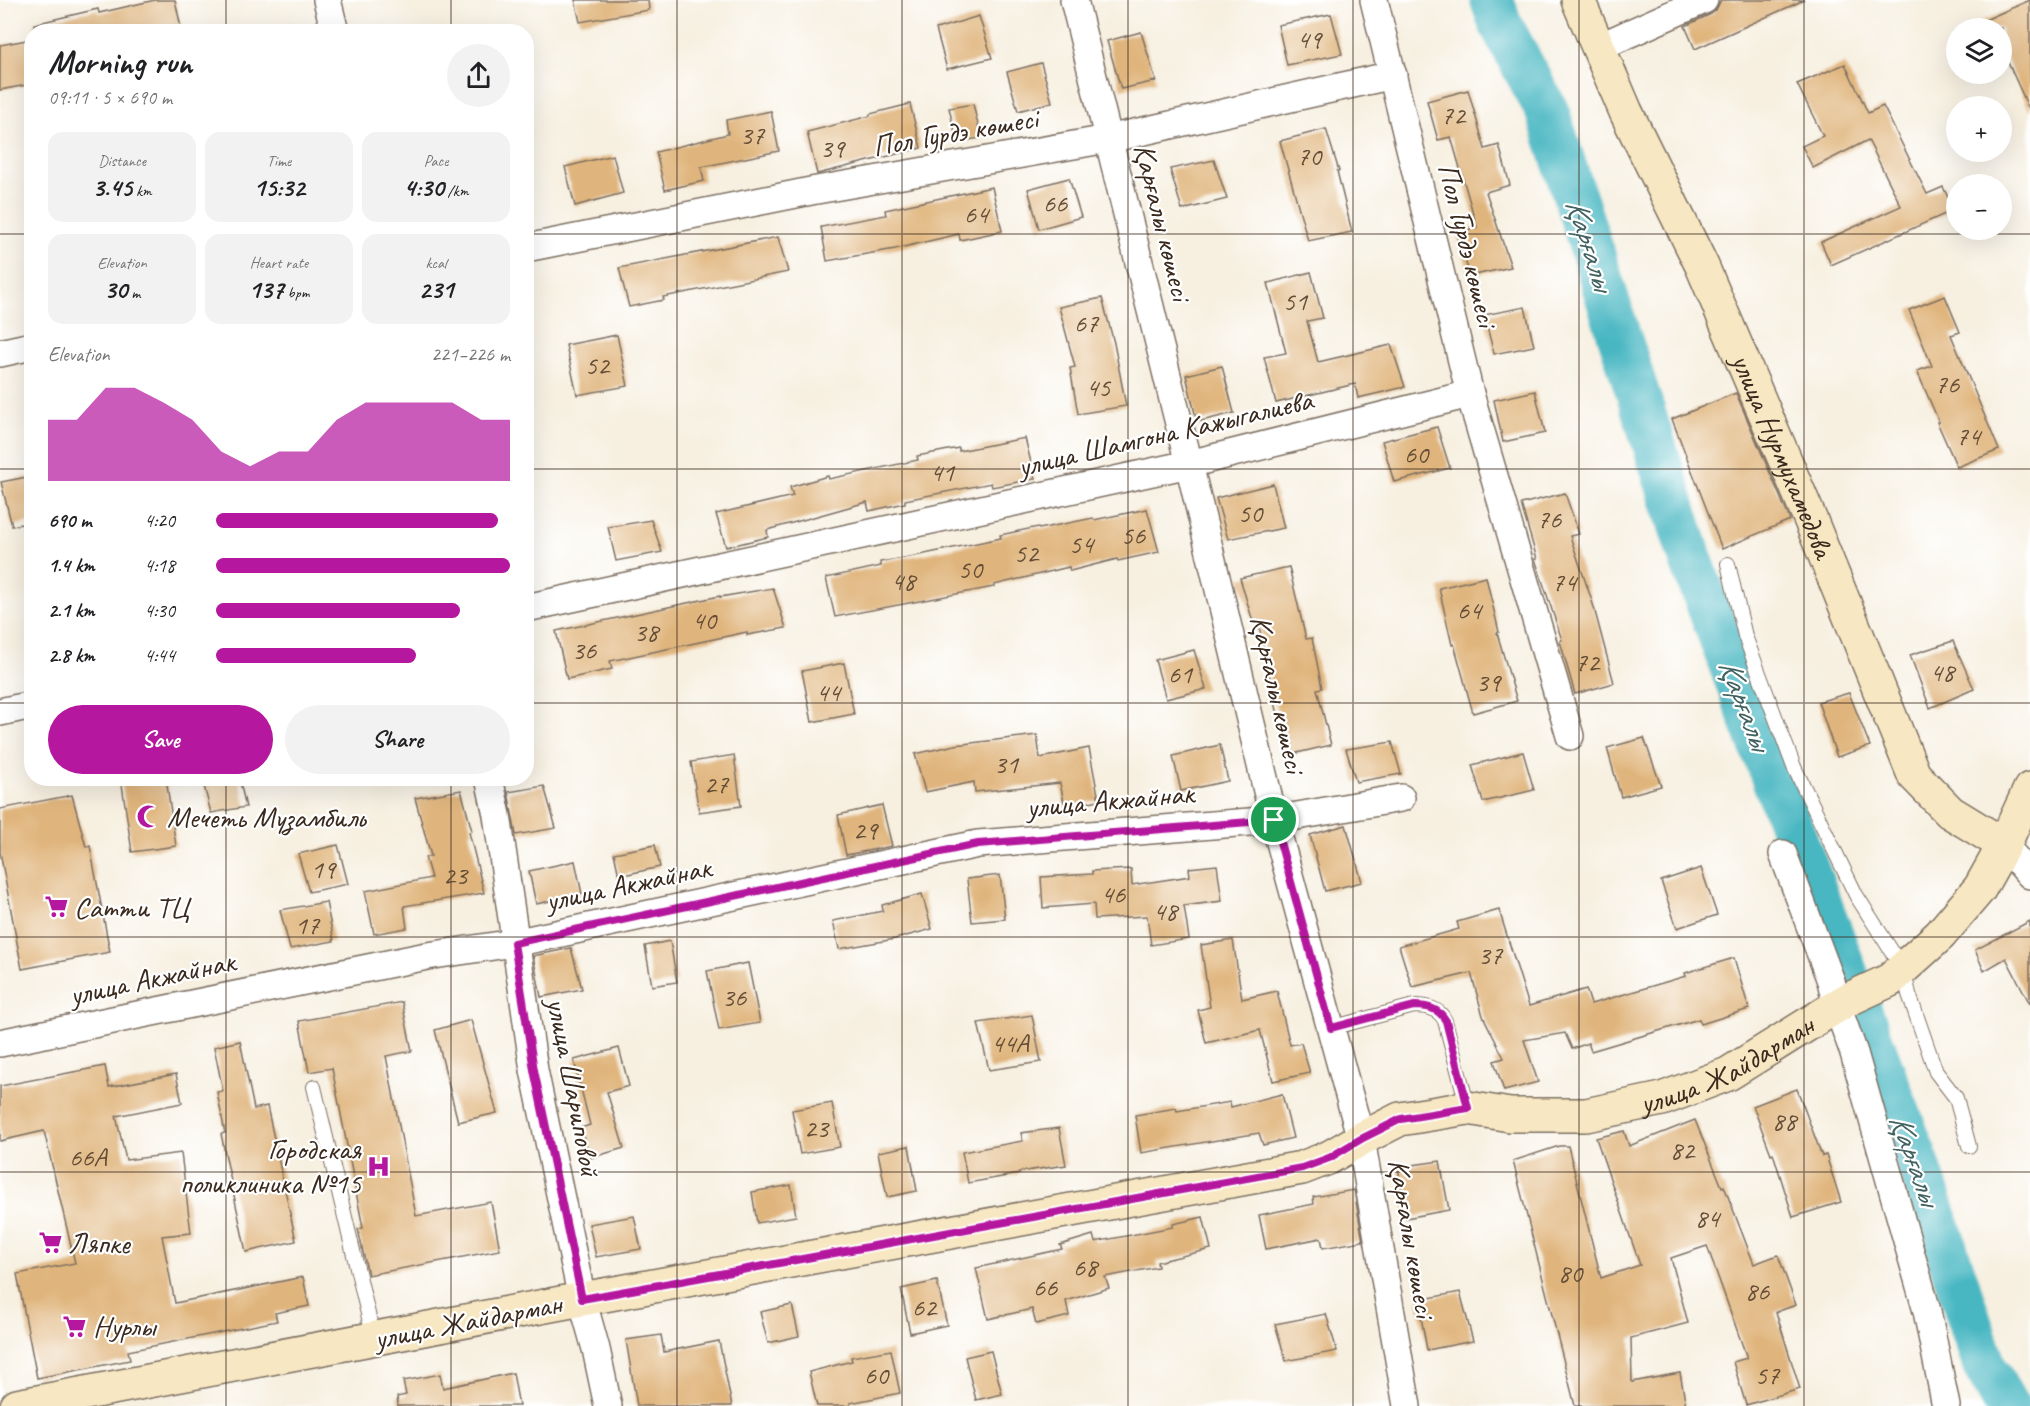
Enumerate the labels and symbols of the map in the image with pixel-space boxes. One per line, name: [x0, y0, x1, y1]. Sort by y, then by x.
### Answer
house number: 49: [1297, 22, 1323, 56]
street label: Пол Гурдэ көшесі: [869, 98, 1044, 165]
house number: 72: [1441, 98, 1467, 132]
house number: 37: [740, 118, 766, 152]
house number: 39: [820, 131, 846, 165]
house number: 70: [1297, 139, 1323, 173]
street label: Қарғалы көшесі: [1125, 140, 1202, 308]
street label: Пол Гурдэ көшесі: [1429, 159, 1507, 334]
house number: 66: [1043, 186, 1068, 220]
water label: Қарғалы: [1556, 193, 1626, 300]
house number: 64: [964, 197, 991, 231]
house number: 51: [1283, 284, 1309, 318]
house number: 67: [1074, 306, 1100, 340]
street label: улица Нурмухамедова: [1722, 346, 1844, 566]
house number: 52: [585, 348, 611, 382]
house number: 76: [1935, 367, 1960, 401]
house number: 45: [1086, 370, 1112, 404]
street label: улица Шамгона Кажыгалиева: [1012, 380, 1318, 486]
house number: 74: [1956, 419, 1983, 453]
house number: 60: [1404, 437, 1430, 471]
house number: 41: [930, 455, 956, 489]
house number: 50: [1238, 496, 1264, 530]
house number: 76: [1537, 502, 1562, 536]
house number: 56: [1121, 518, 1146, 552]
house number: 54: [1069, 527, 1096, 561]
house number: 52: [1014, 536, 1040, 570]
house number: 50: [958, 552, 984, 586]
house number: 48: [891, 564, 918, 598]
house number: 74: [1552, 565, 1579, 599]
house number: 64: [1457, 593, 1484, 627]
house number: 40: [692, 603, 718, 637]
street label: Қарғалы көшесі: [1241, 612, 1315, 780]
house number: 38: [634, 615, 661, 649]
house number: 36: [572, 633, 597, 667]
house number: 72: [1575, 645, 1601, 679]
water label: Қарғалы: [1709, 653, 1783, 760]
house number: 48: [1930, 655, 1957, 689]
house number: 61: [1168, 657, 1194, 691]
house number: 39: [1476, 665, 1502, 699]
house number: 44: [816, 675, 843, 709]
house number: 31: [994, 747, 1020, 781]
house number: 27: [704, 767, 730, 801]
street label: улица Акжайнак: [1023, 774, 1197, 826]
pin: [1248, 794, 1299, 845]
place label: Мечеть Музамбиль: [167, 798, 367, 836]
mosque icon: Мечеть Музамбиль: [136, 804, 162, 830]
house number: 29: [853, 813, 879, 847]
street label: улица Акжайнак: [540, 848, 716, 920]
house number: 19: [311, 852, 337, 886]
house number: 23: [443, 858, 469, 892]
house number: 46: [1101, 877, 1126, 911]
place label: Сатти ТЦ: [74, 888, 193, 926]
supermarket icon: Сатти ТЦ: [43, 894, 69, 920]
house number: 48: [1153, 894, 1180, 928]
house number: 17: [295, 908, 321, 942]
house number: 37: [1478, 938, 1504, 972]
street label: улица Акжайнак: [64, 942, 240, 1014]
house number: 36: [722, 980, 747, 1014]
street label: улица Шариповой: [538, 993, 610, 1181]
street label: улица Жайдарман: [1635, 1005, 1822, 1123]
house number: 44А: [991, 1026, 1030, 1060]
house number: 88: [1772, 1104, 1799, 1138]
water label: Қарғалы: [1880, 1108, 1952, 1215]
house number: 23: [804, 1111, 830, 1145]
place label: Городская поликлиника №15: [180, 1130, 362, 1202]
house number: 82: [1670, 1133, 1696, 1167]
house number: 66А: [69, 1140, 108, 1174]
hospital icon: Городская поликлиника №15: [366, 1153, 392, 1179]
street label: Қарғалы көшесі: [1379, 1156, 1445, 1324]
house number: 84: [1695, 1201, 1722, 1235]
place label: Ляпке: [68, 1224, 132, 1262]
supermarket icon: Ляпке: [37, 1230, 63, 1256]
house number: 68: [1073, 1250, 1100, 1284]
house number: 80: [1558, 1256, 1584, 1290]
house number: 66: [1033, 1270, 1058, 1304]
house number: 86: [1745, 1274, 1770, 1308]
street label: улица Жайдарман: [369, 1284, 567, 1358]
house number: 62: [912, 1290, 938, 1324]
place label: Нурлы: [93, 1307, 157, 1345]
supermarket icon: Нурлы: [62, 1313, 88, 1339]
house number: 60: [864, 1358, 890, 1392]
house number: 57: [1755, 1358, 1781, 1392]

